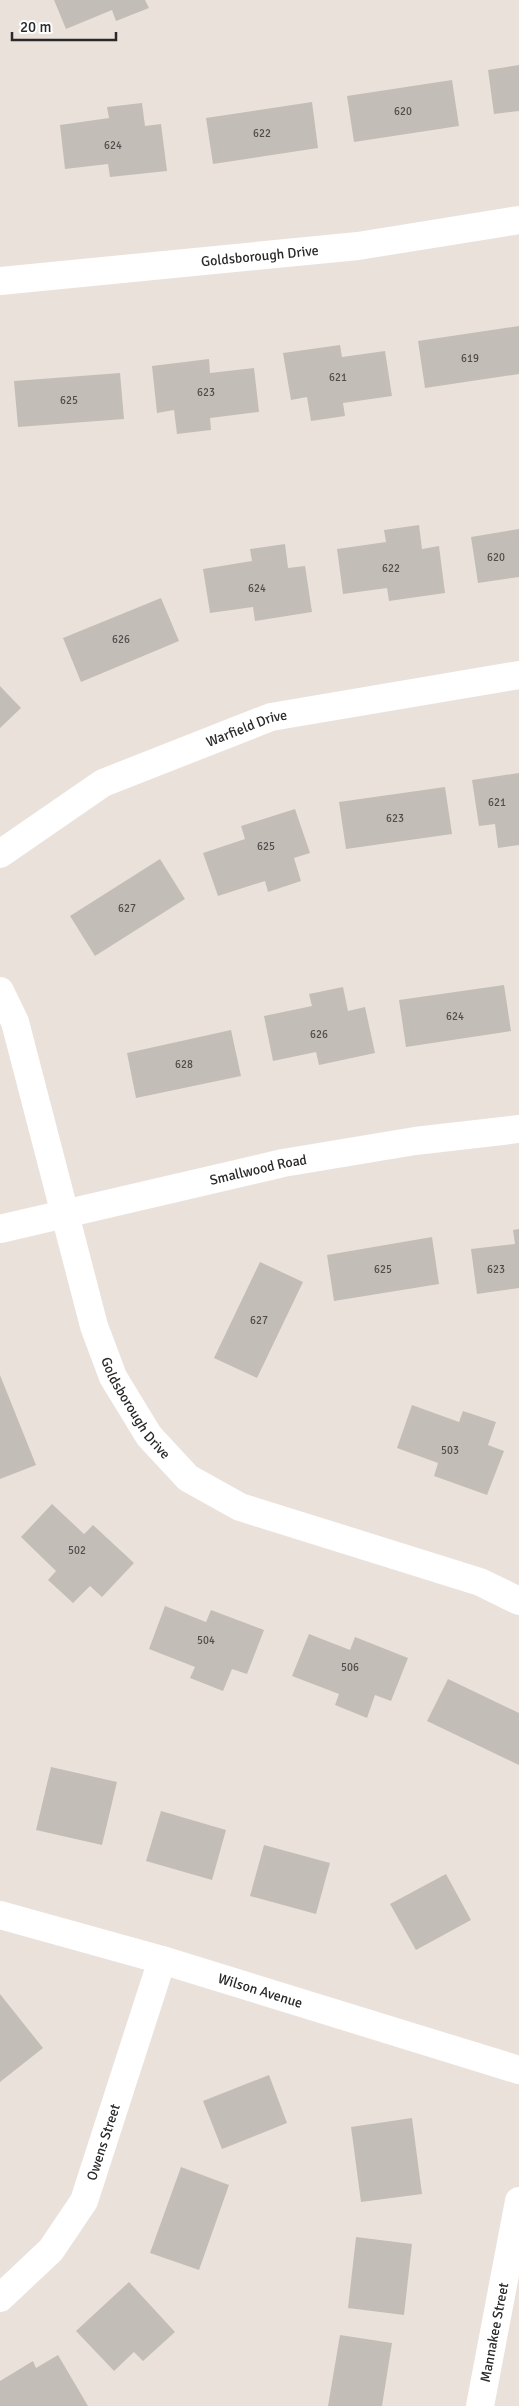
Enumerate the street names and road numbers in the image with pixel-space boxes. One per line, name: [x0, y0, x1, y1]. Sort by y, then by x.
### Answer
street label: Goldsborough Drive: [200, 242, 319, 270]
street label: Warfield Drive: [204, 706, 288, 751]
street label: Smallwood Road: [208, 1151, 308, 1189]
street label: Goldsborough Drive: [97, 1355, 174, 1463]
street label: Wilson Avenue: [216, 1970, 305, 2012]
street label: Owens Street: [83, 2102, 124, 2183]
street label: Mannakee Street: [477, 2281, 512, 2384]

